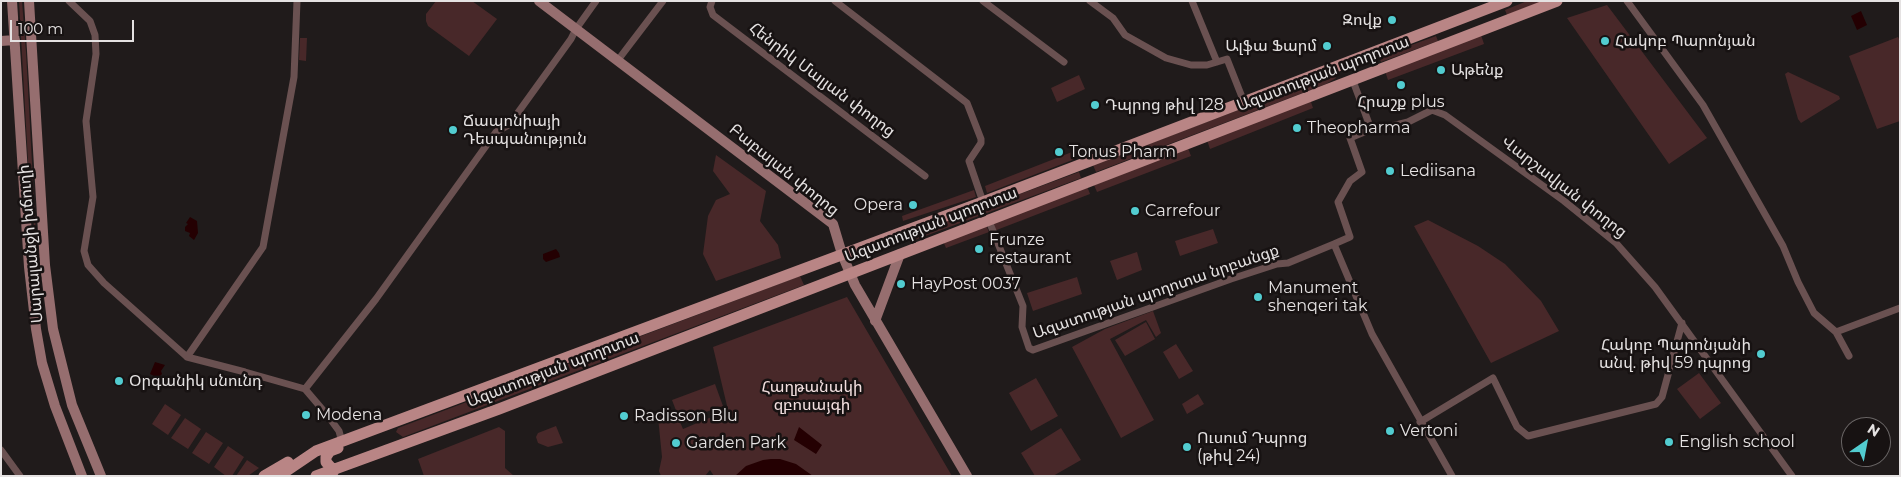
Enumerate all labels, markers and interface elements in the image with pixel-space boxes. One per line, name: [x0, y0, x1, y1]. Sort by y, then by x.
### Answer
scale bar: [12, 10, 136, 42]
place label: Զովք: [1342, 10, 1382, 30]
marker: Զովք: [1386, 14, 1398, 26]
text: 100 m: [18, 19, 63, 38]
street label: Հենրիկ Մալյան փողոց: [745, 19, 899, 141]
place label: Հակոբ Պարոնյան: [1615, 31, 1756, 51]
street label: Ազատության պողոտա: [1234, 32, 1412, 116]
marker: Հակոբ Պարոնյան: [1599, 35, 1611, 47]
place label: Ալֆա Ֆարմ: [1225, 36, 1317, 56]
marker: Ալֆա Ֆարմ: [1321, 40, 1333, 52]
place label: Աթենք: [1451, 60, 1504, 80]
marker: Աթենք: [1435, 64, 1447, 76]
marker: Հրաշք plus: [1395, 79, 1407, 91]
place label: Հրաշք plus: [1358, 92, 1444, 112]
place label: Դպրոց թիվ 128: [1105, 95, 1224, 115]
marker: Դպրոց թիվ 128: [1089, 99, 1101, 111]
place label: Ճապոնիայի Դեսպանություն: [463, 111, 587, 149]
place label: Theopharma: [1307, 118, 1411, 138]
street label: Բաբայան փողոց: [725, 120, 843, 220]
marker: Theopharma: [1291, 122, 1303, 134]
marker: Ճապոնիայի Դեսպանություն: [447, 124, 459, 136]
street label: Վարշավյան փողոց: [1498, 132, 1630, 242]
place label: Tonus Pharm: [1069, 142, 1176, 162]
marker: Tonus Pharm: [1053, 146, 1065, 158]
place label: Lediisana: [1400, 161, 1476, 181]
street label: Սարալանջի խճուղի: [15, 164, 47, 324]
marker: Lediisana: [1384, 165, 1396, 177]
street label: Ազատության պողոտա: [842, 183, 1020, 267]
place label: Opera: [854, 195, 903, 215]
marker: Opera: [907, 199, 919, 211]
place label: Carrefour: [1145, 201, 1220, 221]
marker: Carrefour: [1129, 205, 1141, 217]
place label: Frunze restaurant: [989, 230, 1072, 268]
street label: Ազատության պողոտա նրբանցք: [1030, 241, 1282, 343]
marker: Frunze restaurant: [973, 243, 985, 255]
place label: HayPost 0037: [911, 274, 1021, 294]
marker: HayPost 0037: [895, 278, 907, 290]
place label: Manument shenqeri tak: [1268, 278, 1368, 316]
marker: Manument shenqeri tak: [1252, 291, 1264, 303]
street label: Ազատության պողոտա: [464, 328, 642, 412]
place label: Հակոբ Պարոնյանի անվ. թիվ 59 դպրոց: [1599, 335, 1751, 373]
marker: Հակոբ Պարոնյանի անվ. թիվ 59 դպրոց: [1755, 348, 1767, 360]
place label: Օրգանիկ սնունդ: [129, 371, 262, 391]
marker: Օրգանիկ սնունդ: [113, 375, 125, 387]
park label: Հաղթանակի զբոսայգի: [761, 377, 863, 415]
place label: Modena: [316, 405, 382, 425]
place label: Radisson Blu: [634, 406, 738, 426]
marker: Modena: [300, 409, 312, 421]
marker: Radisson Blu: [618, 410, 630, 422]
north arrow: [1841, 417, 1891, 467]
text: N: [1864, 420, 1883, 441]
place label: Vertoni: [1400, 421, 1458, 441]
marker: Vertoni: [1384, 425, 1396, 437]
place label: Ուսում Դպրոց (թիվ 24): [1197, 428, 1307, 466]
place label: English school: [1679, 432, 1795, 452]
place label: Garden Park: [686, 433, 786, 453]
marker: English school: [1663, 436, 1675, 448]
marker: Garden Park: [670, 437, 682, 449]
marker: Ուսում Դպրոց (թիվ 24): [1181, 441, 1193, 453]

